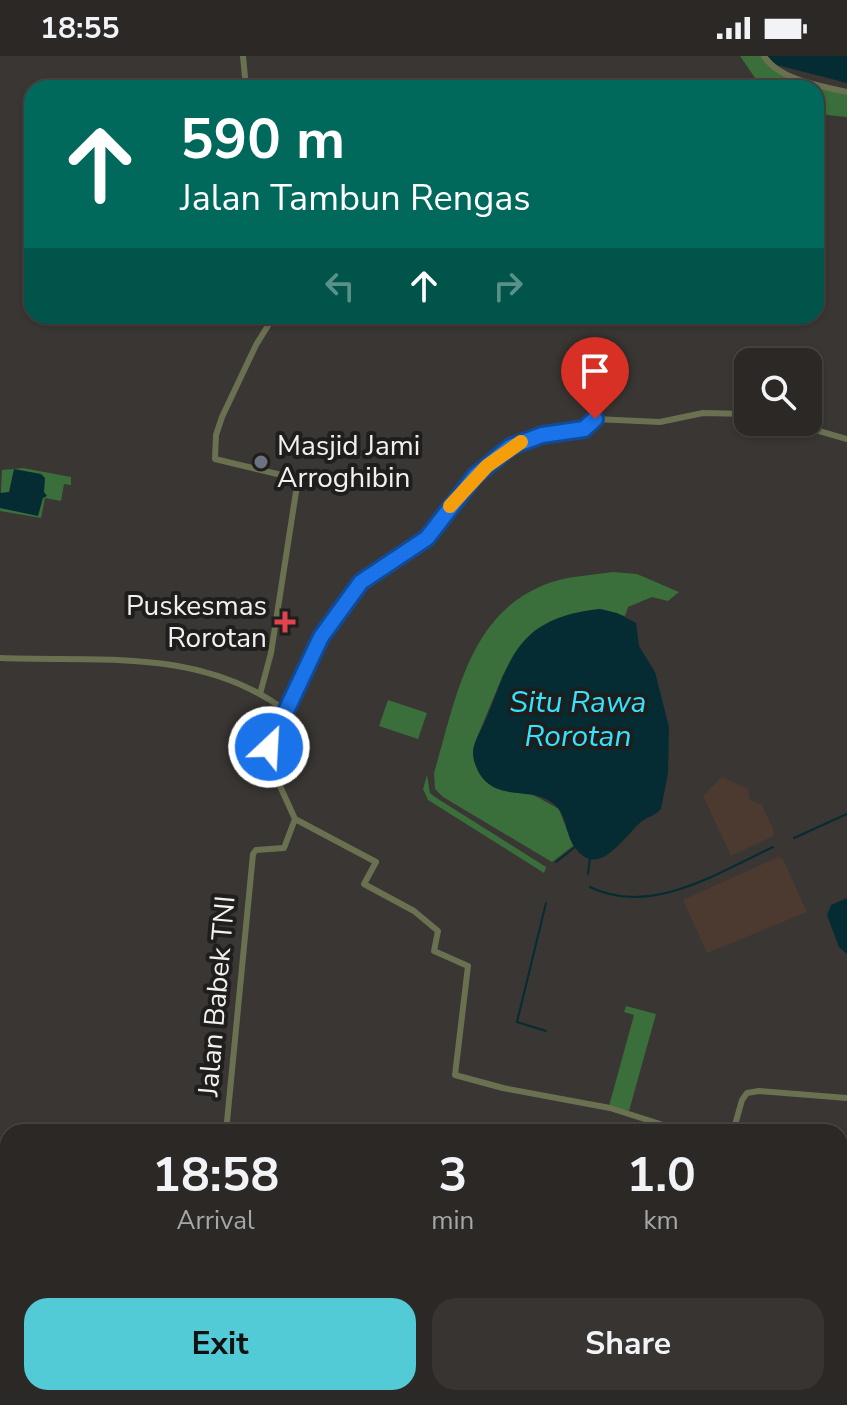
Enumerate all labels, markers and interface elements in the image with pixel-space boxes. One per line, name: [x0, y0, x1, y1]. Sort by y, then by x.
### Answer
text: 18:55: [40, 8, 119, 49]
text: 590 m: [180, 101, 345, 178]
icon: ahead: [48, 112, 152, 216]
text: Jalan Tambun Rengas: [180, 174, 531, 223]
icon: left: [318, 264, 362, 308]
icon: ahead: [402, 264, 446, 308]
icon: right: [486, 264, 530, 308]
pin: [561, 337, 629, 419]
map controls: [734, 348, 822, 436]
button: search: [734, 348, 822, 436]
icon: arrive: [573, 349, 617, 393]
place label: Masjid Jami Arroghibin: [277, 427, 420, 497]
marker: Masjid Jami Arroghibin: [252, 453, 270, 471]
place label: Puskesmas Rorotan: [126, 587, 267, 657]
marker: Puskesmas Rorotan: [274, 611, 296, 633]
water label: Situ Rawa Rorotan: [509, 682, 647, 757]
position arrow: [227, 705, 311, 789]
street label: Jalan Babek TNI: [189, 894, 245, 1099]
text: 18:58: [152, 1142, 279, 1208]
text: 3: [438, 1142, 467, 1208]
text: 1.0: [626, 1142, 696, 1208]
text: Arrival: [177, 1203, 255, 1238]
text: min: [431, 1203, 474, 1238]
text: km: [644, 1203, 679, 1238]
button: Exit: [24, 1298, 416, 1390]
button: Share: [432, 1298, 824, 1390]

